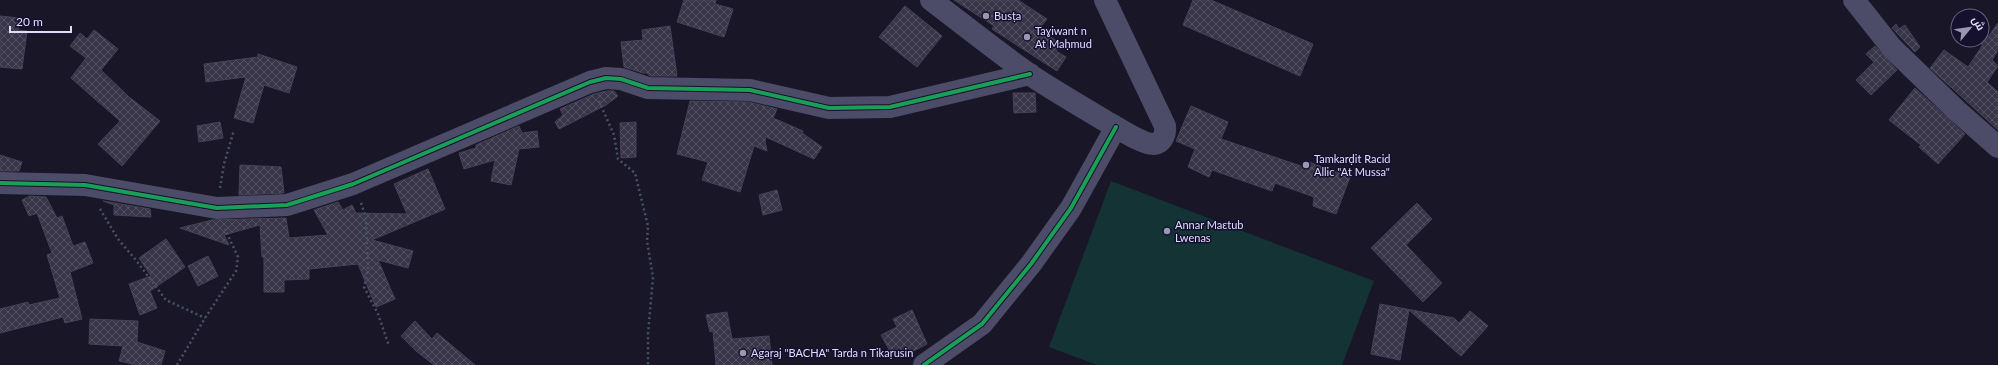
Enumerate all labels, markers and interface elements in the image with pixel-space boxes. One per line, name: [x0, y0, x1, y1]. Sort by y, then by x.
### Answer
scale bar: [10, 8, 71, 34]
north arrow: [1950, 8, 1990, 48]
place label: Busṭa: [994, 9, 1021, 22]
marker: Busṭa: [981, 11, 991, 21]
text: 20 m: [16, 14, 43, 29]
text: ش: [1969, 14, 1988, 33]
place label: Taɣiwant n At Maḥmud: [1035, 24, 1092, 50]
marker: Taɣiwant n At Maḥmud: [1022, 32, 1032, 42]
place label: Tamkarḍit Racid Allic "At Mussa": [1314, 152, 1391, 178]
marker: Tamkarḍit Racid Allic "At Mussa": [1301, 160, 1311, 170]
place label: Annar Maɛtub Lwenas: [1175, 218, 1244, 244]
marker: Annar Maɛtub Lwenas: [1162, 226, 1172, 236]
place label: Agaṛaj "BACHA" Tarda n Tikaṛusin: [751, 346, 913, 359]
marker: Agaṛaj "BACHA" Tarda n Tikaṛusin: [738, 348, 748, 358]

